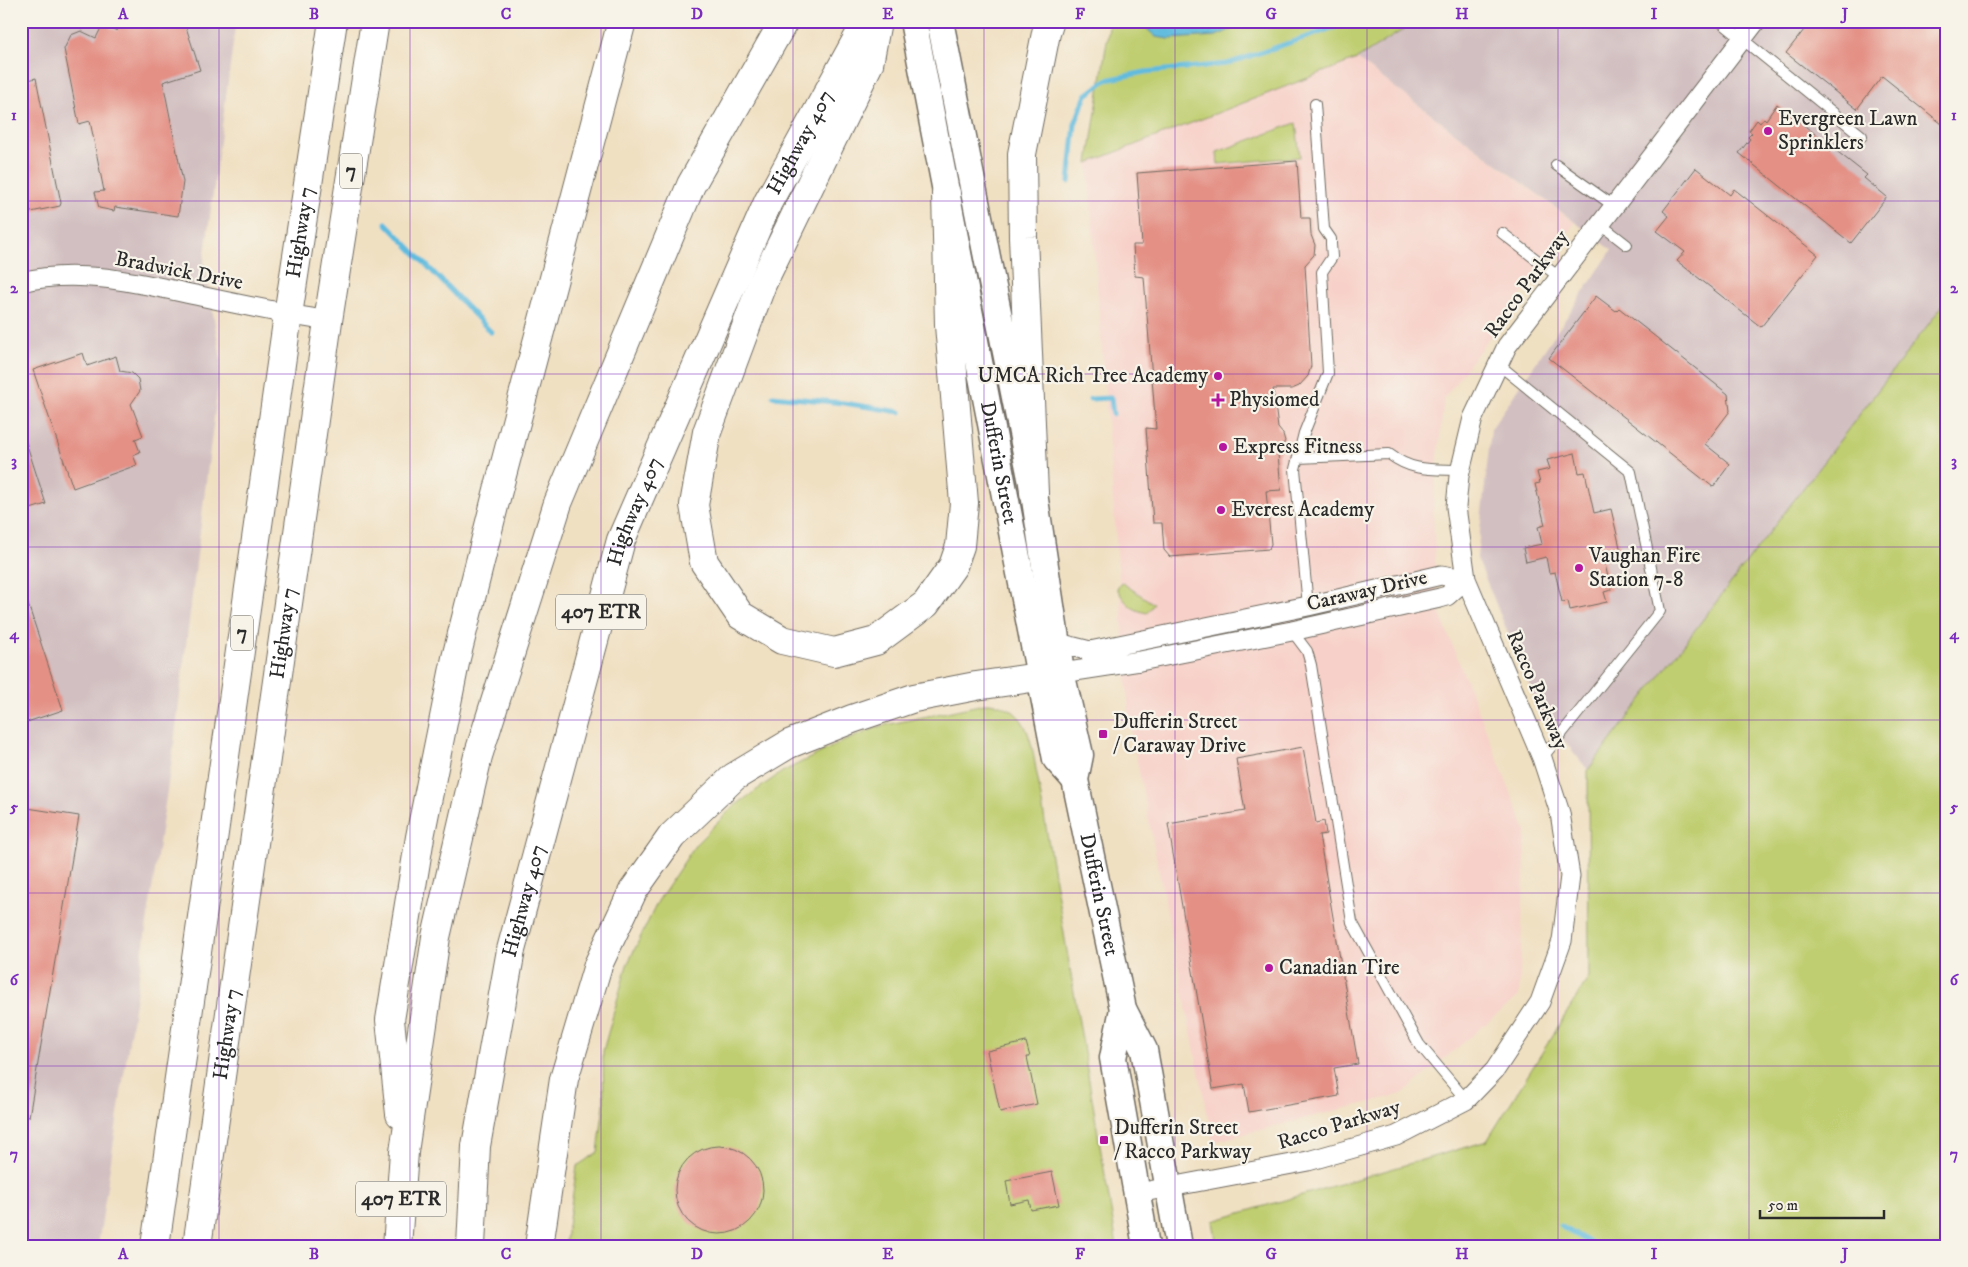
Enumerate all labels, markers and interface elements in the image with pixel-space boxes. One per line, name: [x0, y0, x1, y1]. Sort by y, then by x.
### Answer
text: A: [117, 4, 129, 24]
text: B: [309, 4, 319, 24]
text: C: [501, 4, 511, 24]
text: D: [691, 4, 703, 24]
text: E: [882, 4, 894, 24]
text: F: [1075, 4, 1085, 24]
text: G: [1265, 4, 1277, 24]
text: H: [1455, 4, 1469, 24]
text: I: [1651, 4, 1658, 24]
text: J: [1840, 4, 1849, 24]
street label: Highway 407: [761, 86, 840, 199]
text: 1: [11, 105, 17, 125]
text: 1: [1951, 105, 1957, 125]
place label: Evergreen Lawn Sprinklers: [1778, 106, 1917, 156]
marker: Evergreen Lawn Sprinklers: [1762, 125, 1774, 137]
road number: 7: [340, 154, 362, 188]
street label: Highway 7: [281, 185, 320, 280]
street label: Racco Parkway: [1479, 224, 1575, 343]
street label: Bradwick Drive: [113, 246, 246, 296]
text: 2: [10, 278, 19, 298]
text: 2: [1950, 278, 1959, 298]
place label: UMCA Rich Tree Academy: [977, 363, 1209, 389]
marker: UMCA Rich Tree Academy: [1212, 370, 1224, 382]
place label: Physiomed: [1229, 387, 1320, 413]
marker: Physiomed: [1211, 393, 1225, 407]
street label: Dufferin Street: [974, 399, 1023, 527]
place label: Express Fitness: [1233, 434, 1362, 460]
marker: Express Fitness: [1217, 441, 1229, 453]
text: 3: [11, 451, 17, 471]
text: 3: [1951, 451, 1957, 471]
street label: Highway 407: [602, 453, 668, 569]
place label: Everest Academy: [1231, 497, 1375, 523]
marker: Everest Academy: [1215, 504, 1227, 516]
place label: Vaughan Fire Station 7-8: [1588, 543, 1701, 593]
marker: Vaughan Fire Station 7-8: [1573, 562, 1585, 574]
street label: Caraway Drive: [1304, 564, 1430, 618]
street label: Highway 7: [264, 586, 303, 680]
road number: 407 ETR: [556, 594, 646, 630]
road number: 7: [231, 616, 253, 650]
text: 4: [8, 624, 19, 644]
text: 4: [1948, 624, 1959, 644]
street label: Racco Parkway: [1500, 626, 1574, 755]
place label: Dufferin Street / Caraway Drive: [1113, 709, 1247, 759]
marker: Dufferin Street / Caraway Drive: [1097, 728, 1109, 740]
text: 5: [9, 797, 18, 817]
text: 5: [1949, 797, 1958, 817]
street label: Dufferin Street: [1074, 831, 1125, 959]
street label: Highway 407: [497, 842, 552, 960]
place label: Canadian Tire: [1279, 955, 1400, 981]
marker: Canadian Tire: [1263, 962, 1275, 974]
text: 6: [10, 970, 20, 990]
text: 6: [1950, 970, 1960, 990]
street label: Highway 7: [208, 987, 246, 1081]
street label: Racco Parkway: [1274, 1094, 1405, 1156]
place label: Dufferin Street / Racco Parkway: [1114, 1115, 1252, 1165]
marker: Dufferin Street / Racco Parkway: [1098, 1134, 1110, 1146]
text: 7: [10, 1144, 18, 1164]
text: 7: [1950, 1144, 1958, 1164]
road number: 407 ETR: [356, 1182, 446, 1216]
scale bar: [1760, 1187, 1884, 1219]
text: 50 m: [1768, 1196, 1798, 1215]
text: A: [117, 1244, 129, 1264]
text: B: [309, 1244, 319, 1264]
text: C: [501, 1244, 511, 1264]
text: D: [691, 1244, 703, 1264]
text: E: [882, 1244, 894, 1264]
text: F: [1075, 1244, 1085, 1264]
text: G: [1265, 1244, 1277, 1264]
text: H: [1455, 1244, 1469, 1264]
text: I: [1651, 1244, 1658, 1264]
text: J: [1840, 1244, 1849, 1264]

